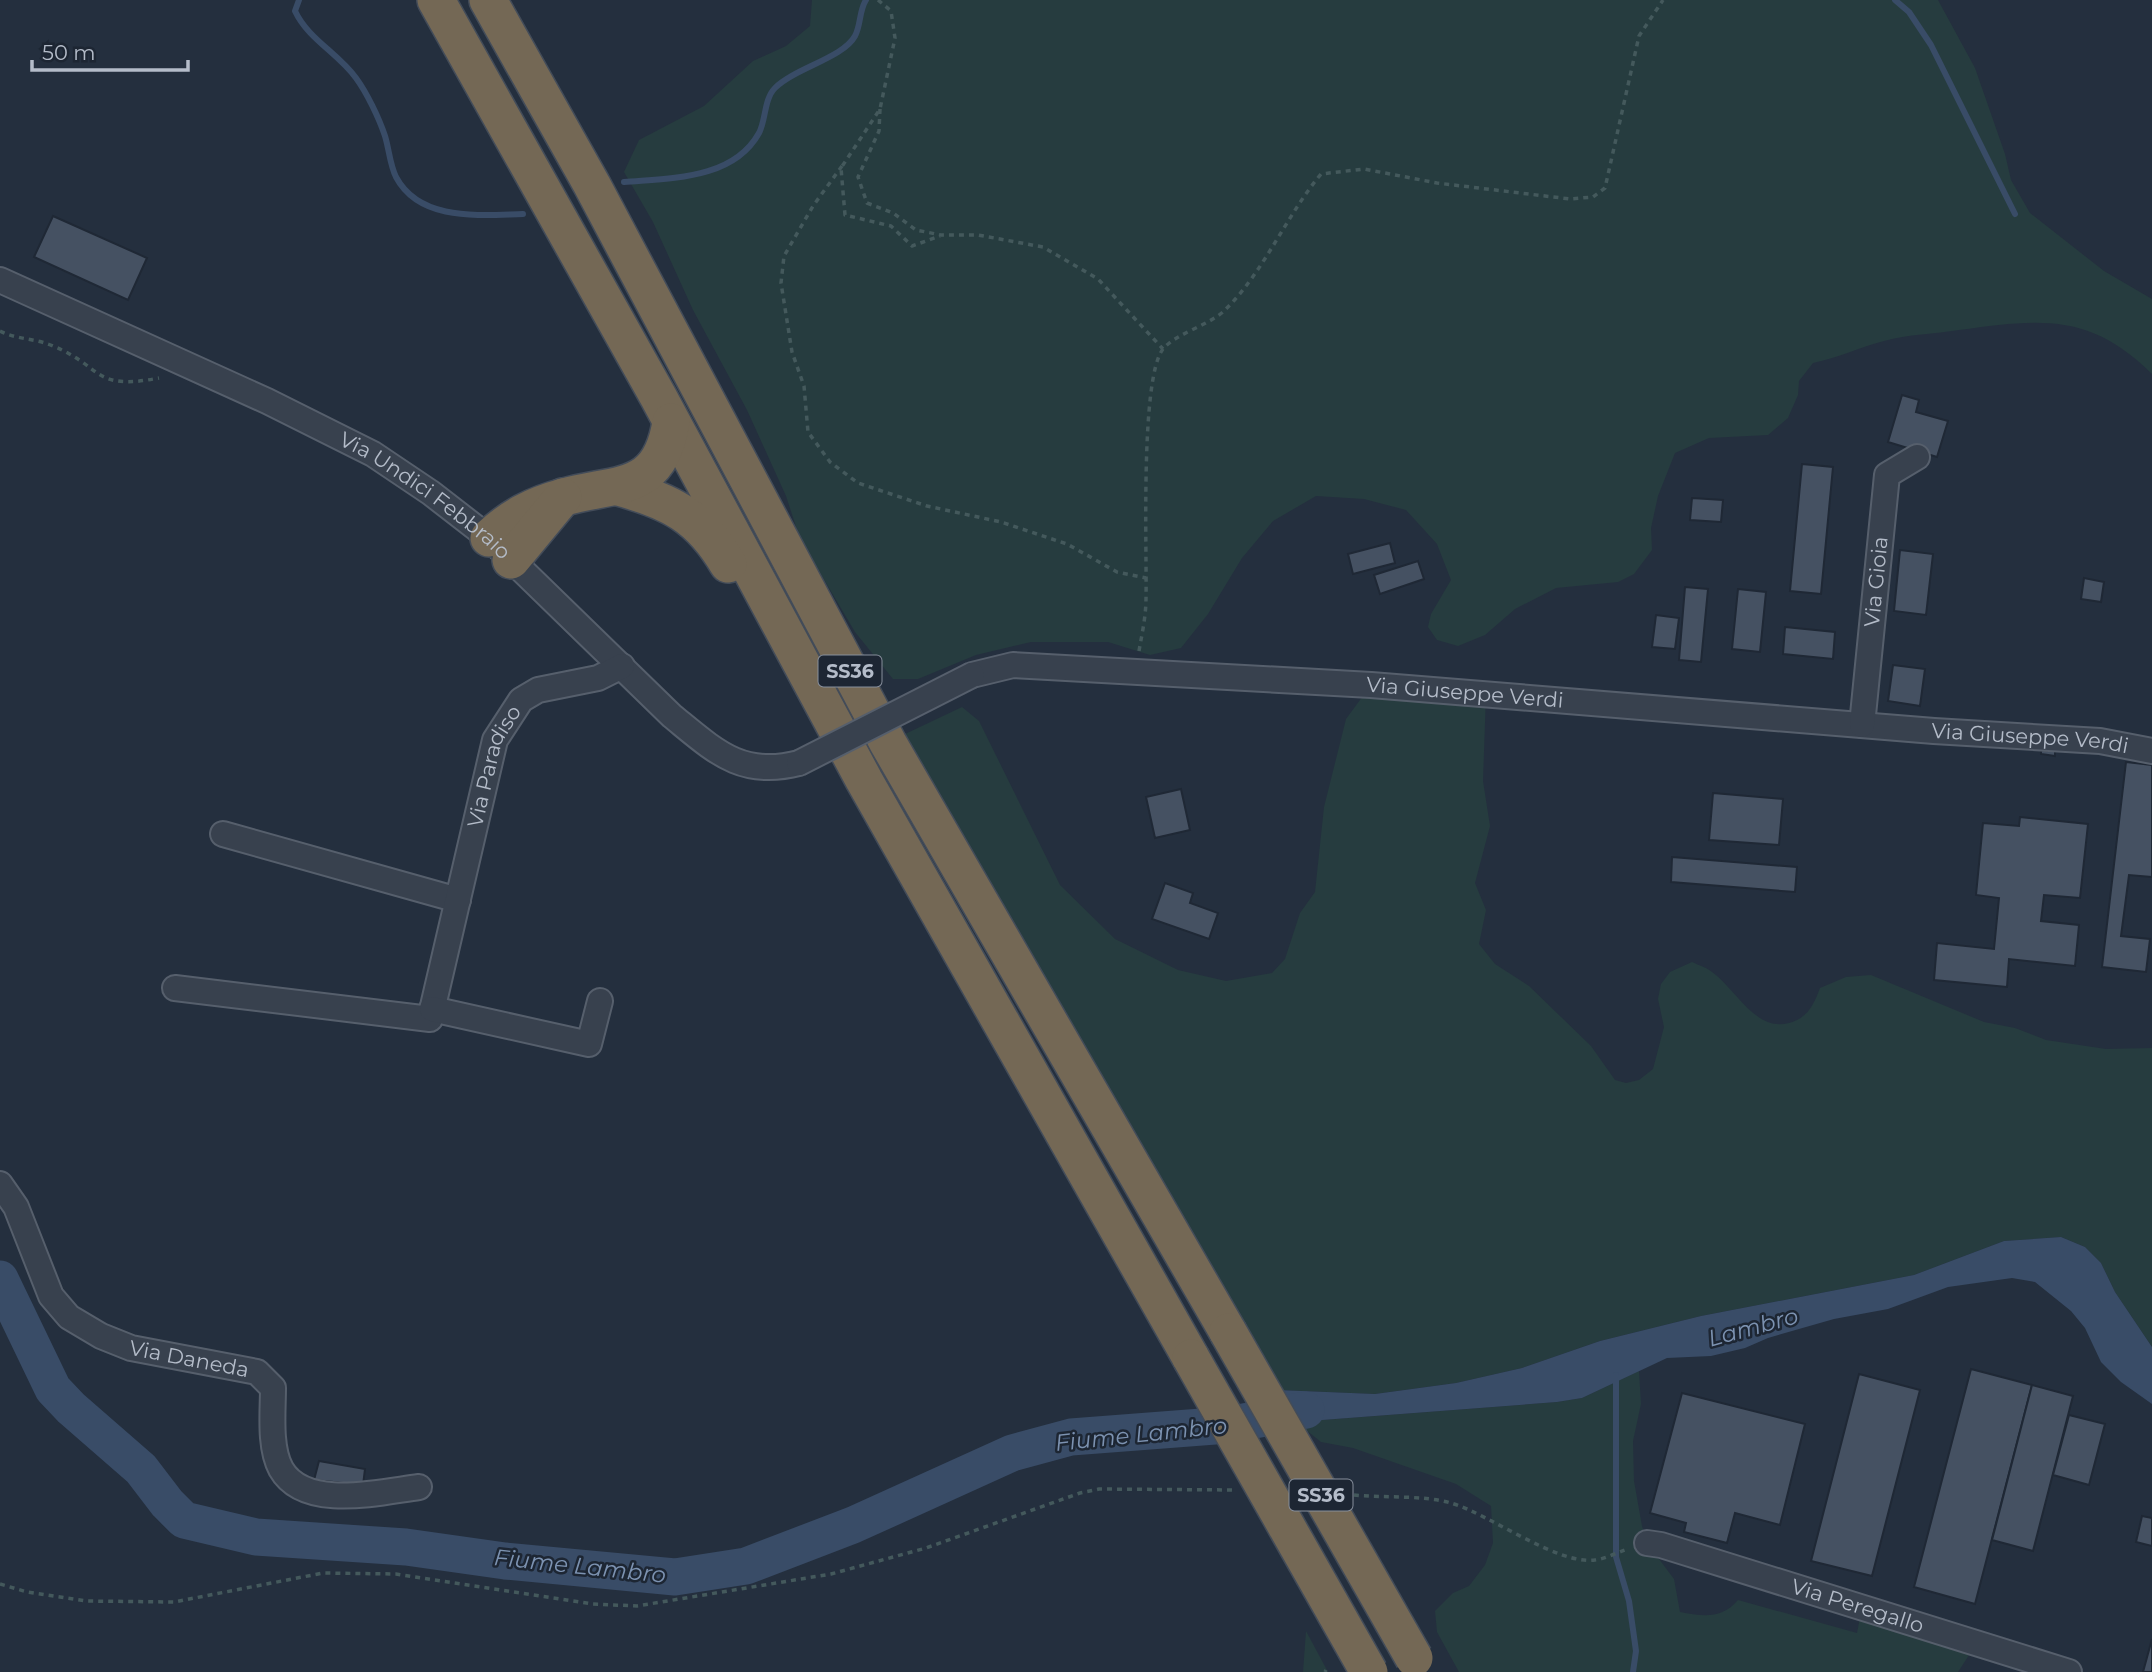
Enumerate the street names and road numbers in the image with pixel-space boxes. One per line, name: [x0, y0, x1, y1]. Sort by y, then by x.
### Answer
street label: Via Undici Febbraio: [336, 426, 516, 564]
street label: Via Gioia: [1859, 535, 1893, 628]
road number: SS36: [818, 656, 882, 686]
street label: Via Giuseppe Verdi: [1365, 672, 1565, 713]
street label: Via Paradiso: [462, 700, 526, 830]
street label: Via Giuseppe Verdi: [1931, 718, 2131, 758]
street label: Via Daneda: [127, 1335, 251, 1382]
road number: SS36: [1290, 1480, 1352, 1511]
street label: Via Peregallo: [1788, 1573, 1927, 1638]

